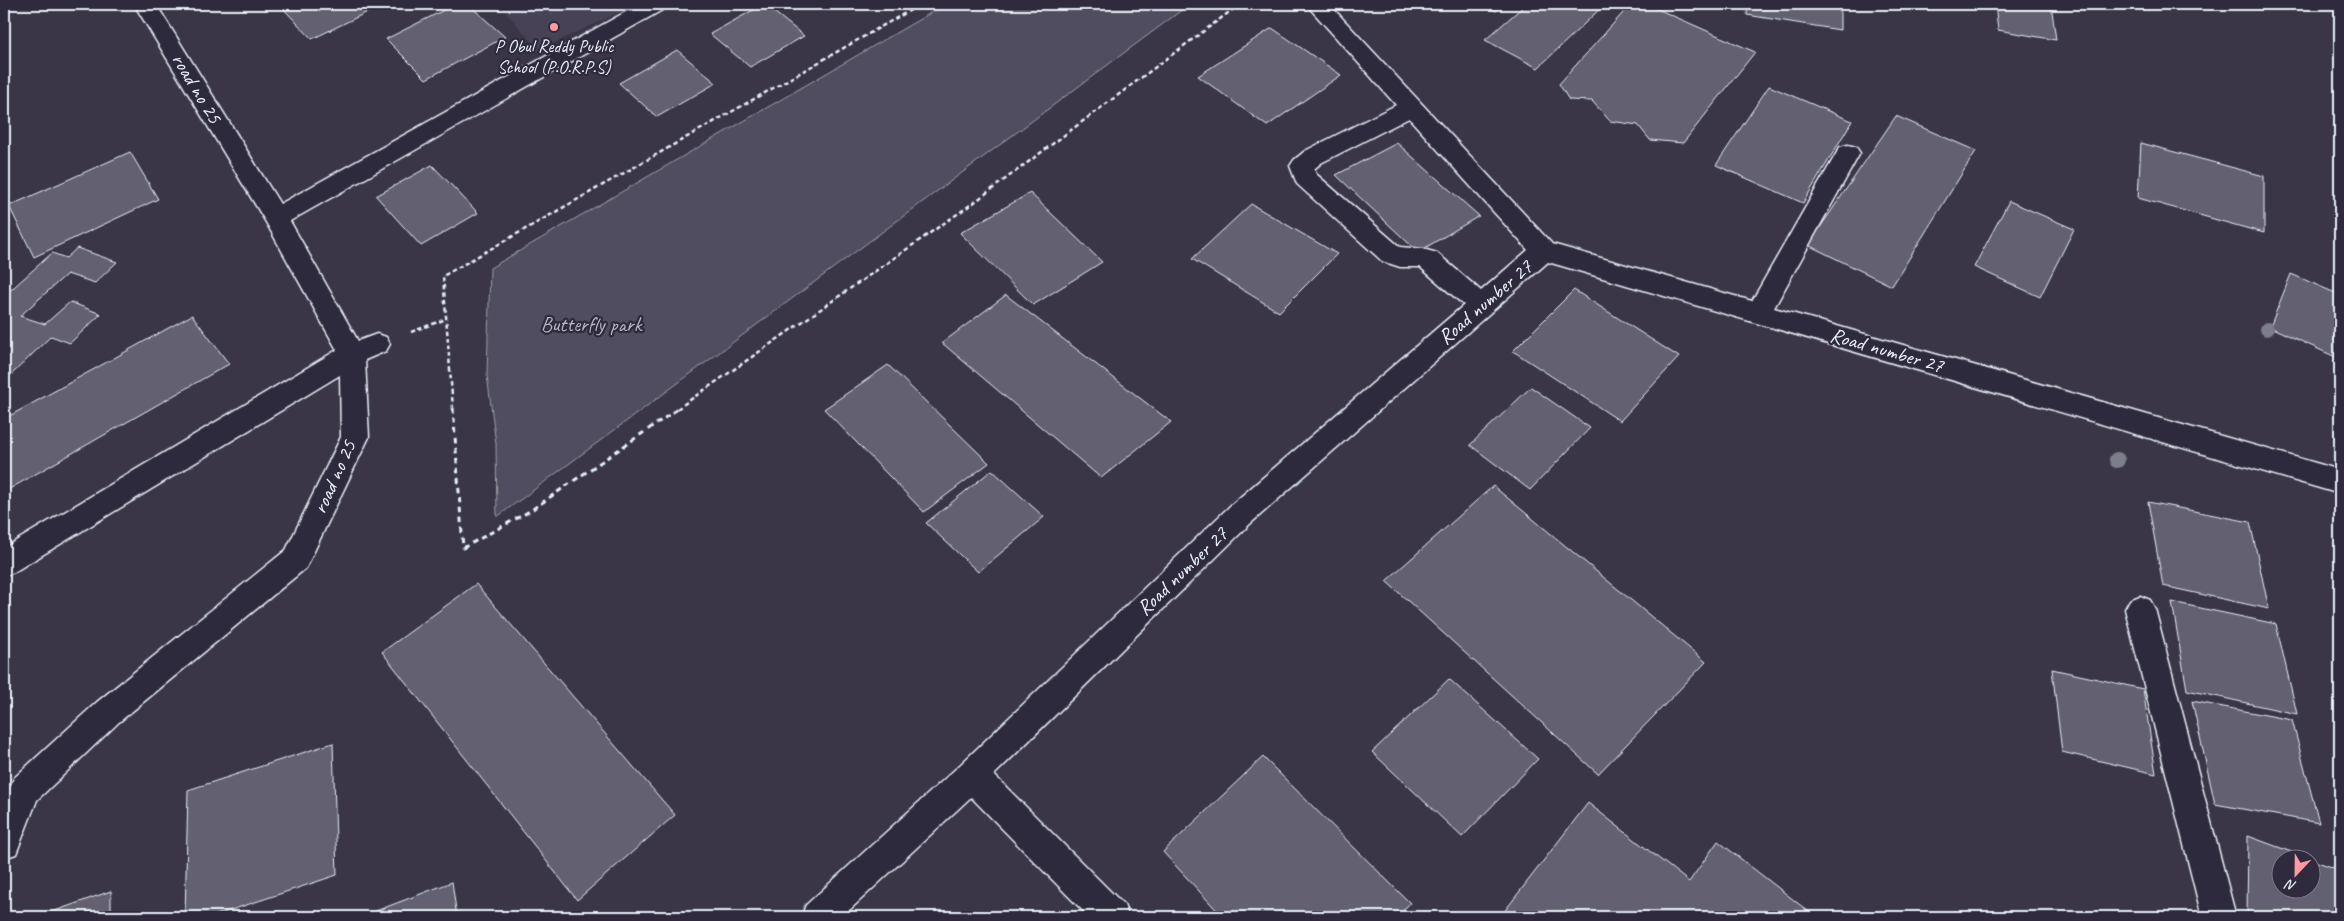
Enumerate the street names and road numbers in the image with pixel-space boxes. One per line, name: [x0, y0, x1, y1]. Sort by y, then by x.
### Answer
street label: road no 25: [166, 48, 229, 129]
street label: Road number 27: [1432, 253, 1539, 350]
street label: Road number 27: [1827, 321, 1948, 379]
street label: road no 25: [306, 435, 362, 518]
street label: Road number 27: [1131, 520, 1234, 621]

